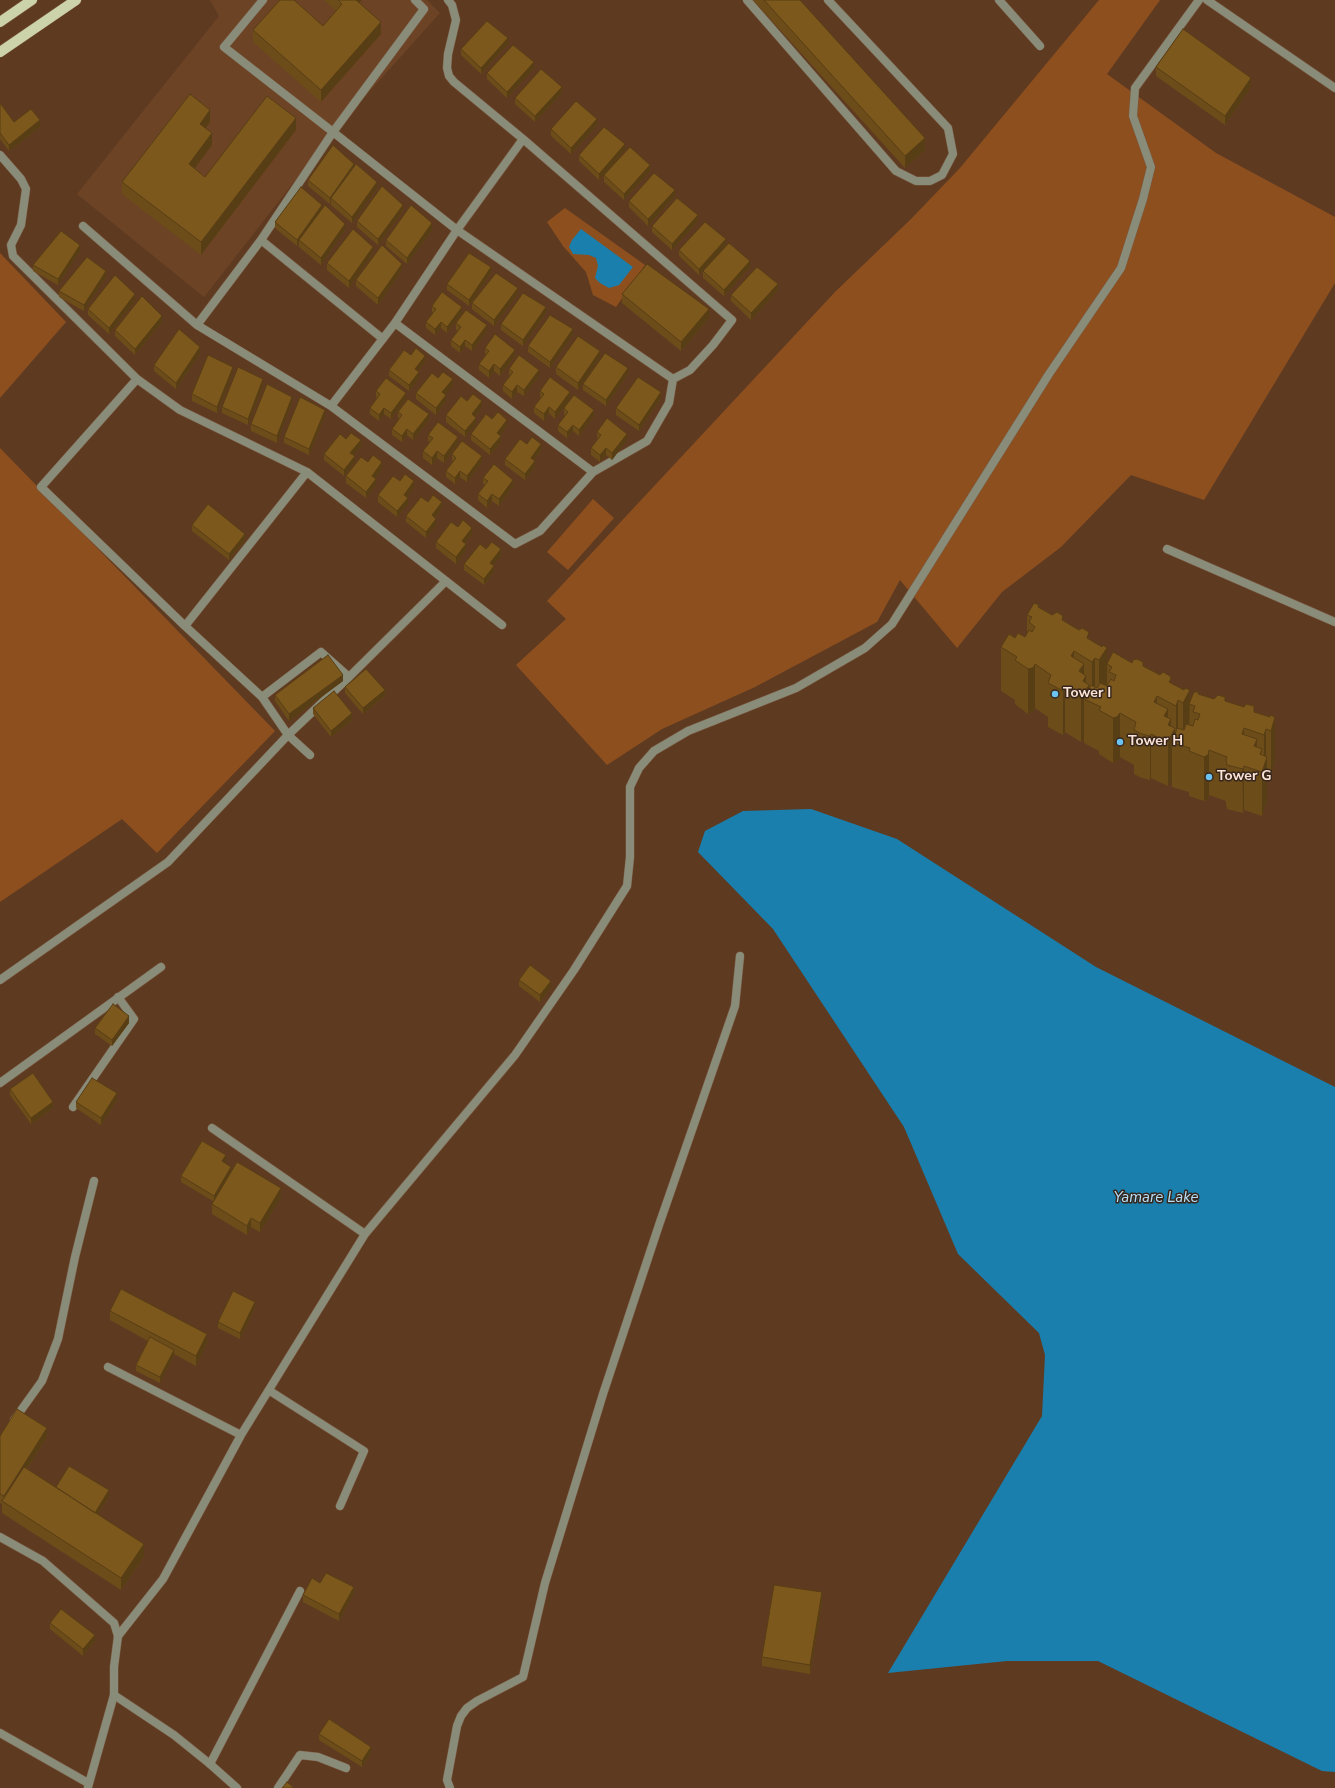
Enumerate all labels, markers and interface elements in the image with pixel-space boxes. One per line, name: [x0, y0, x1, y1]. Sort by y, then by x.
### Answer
place label: Tower I: [1063, 686, 1111, 702]
marker: Tower I: [1050, 689, 1060, 699]
place label: Tower H: [1128, 734, 1183, 750]
marker: Tower H: [1115, 737, 1125, 747]
place label: Tower G: [1217, 769, 1271, 785]
marker: Tower G: [1204, 772, 1214, 782]
water label: Yamare Lake: [1113, 1189, 1199, 1207]

